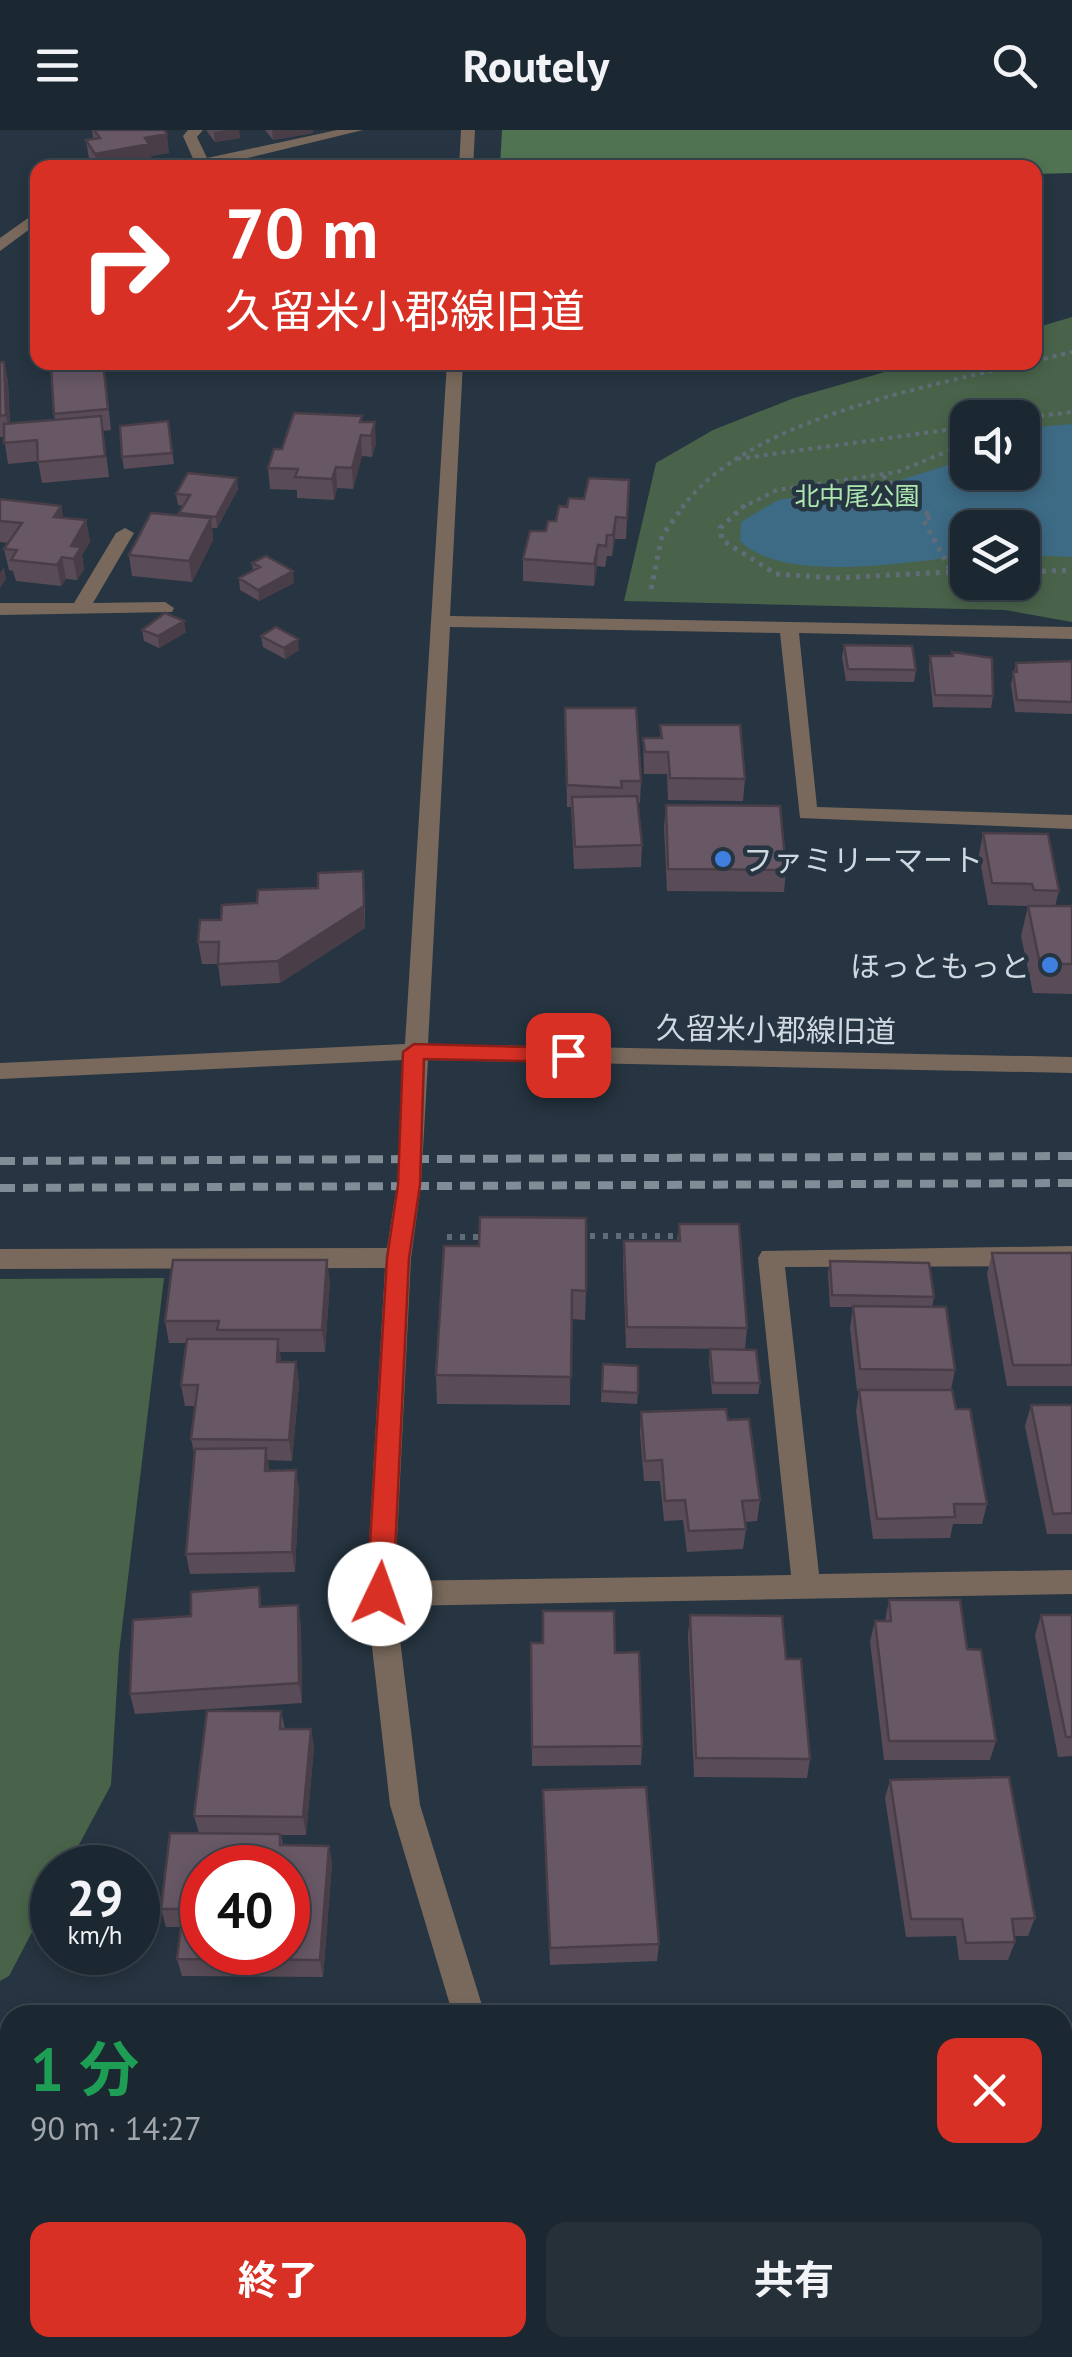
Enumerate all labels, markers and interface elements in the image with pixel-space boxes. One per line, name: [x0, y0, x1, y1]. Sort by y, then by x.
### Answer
text: Routely: [463, 36, 609, 94]
icon: menu: [30, 38, 85, 93]
icon: search: [987, 38, 1042, 93]
text: 70 m: [225, 187, 378, 277]
icon: right: [60, 200, 190, 330]
text: 久留米小郡線旧道: [225, 281, 585, 339]
map controls: [950, 400, 1040, 600]
button: sound: [950, 400, 1040, 490]
park label: 北中尾公園: [794, 480, 920, 512]
button: layers: [950, 510, 1040, 600]
place label: ファミリーマート: [743, 840, 983, 879]
marker: ファミリーマート: [712, 848, 734, 870]
place label: ほっともっと: [850, 946, 1030, 985]
marker: ほっともっと: [1039, 954, 1061, 976]
street label: 久留米小郡線旧道: [656, 1007, 896, 1051]
pin: [526, 1013, 611, 1098]
icon: arrive: [541, 1028, 596, 1083]
position arrow: [328, 1542, 432, 1646]
speed limit sign: 40: [180, 1845, 310, 1975]
text: 29: [67, 1865, 123, 1930]
text: km/h: [68, 1919, 122, 1951]
text: 1 分: [30, 2030, 139, 2108]
button: close: [937, 2038, 1042, 2143]
text: 90 m · 14:27: [30, 2107, 202, 2149]
button: 終了: [30, 2222, 526, 2337]
button: 共有: [546, 2222, 1042, 2337]

